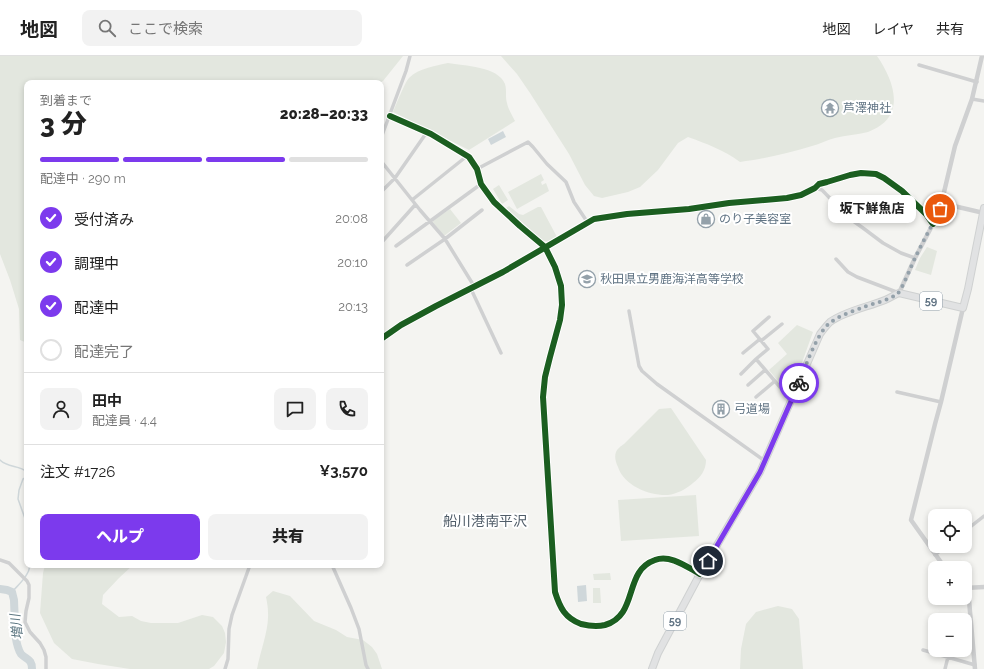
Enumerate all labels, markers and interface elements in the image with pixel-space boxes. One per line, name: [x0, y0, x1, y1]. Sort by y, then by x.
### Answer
search box: [82, 10, 362, 46]
icon: search: [96, 17, 118, 39]
text: 地図: [20, 18, 58, 40]
text: ここで検索: [128, 20, 203, 38]
text: 地図: [822, 21, 850, 37]
text: レイヤ: [872, 21, 914, 37]
text: 共有: [936, 21, 964, 37]
text: 到着まで: [40, 93, 92, 108]
temple icon: 芦澤神社: [820, 98, 840, 118]
place label: 芦澤神社: [843, 101, 891, 115]
text: 20:28–20:33: [280, 105, 368, 123]
text: 3 分: [40, 109, 87, 139]
text: 配達中 · 290 m: [40, 171, 126, 186]
pin: [923, 192, 957, 226]
callout: 坂下鮮魚店: [828, 195, 916, 223]
icon: bag: [929, 198, 951, 220]
text: 坂下鮮魚店: [839, 201, 905, 216]
icon: check: [40, 207, 62, 229]
shop icon: のり子美容室: [696, 209, 716, 229]
text: 受付済み: [74, 211, 134, 229]
text: 20:08: [335, 211, 368, 226]
place label: のり子美容室: [719, 212, 791, 226]
icon: check: [40, 251, 62, 273]
text: 調理中: [74, 255, 119, 273]
text: 20:10: [337, 255, 368, 270]
school or university icon: 秋田県立男鹿海洋高等学校: [577, 269, 597, 289]
place label: 秋田県立男鹿海洋高等学校: [600, 272, 744, 286]
road number: 59: [920, 292, 942, 310]
icon: check: [40, 295, 62, 317]
text: 配達中: [74, 299, 119, 317]
text: 20:13: [338, 299, 368, 314]
text: 配達完了: [74, 343, 134, 361]
courier: [779, 363, 819, 403]
icon: bike: [788, 372, 810, 394]
button: person: [40, 388, 82, 430]
button: chat: [274, 388, 316, 430]
button: phone: [326, 388, 368, 430]
text: 田中: [92, 392, 122, 410]
building icon: 弓道場: [711, 399, 731, 419]
place label: 弓道場: [734, 402, 770, 416]
text: 配達員 · 4.4: [92, 413, 157, 428]
text: ¥3,570: [320, 462, 368, 480]
text: 注文 #1726: [40, 463, 115, 481]
map controls: [928, 509, 972, 657]
button: locate: [928, 509, 972, 553]
district label: 船川港南平沢: [443, 513, 527, 529]
button: ヘルプ: [40, 514, 200, 560]
button: 共有: [208, 514, 368, 560]
pin: [691, 544, 725, 578]
icon: home: [697, 550, 719, 572]
button: +: [928, 561, 972, 605]
water label: 増川: [7, 611, 26, 641]
road number: 59: [664, 612, 686, 630]
button: −: [928, 613, 972, 657]

